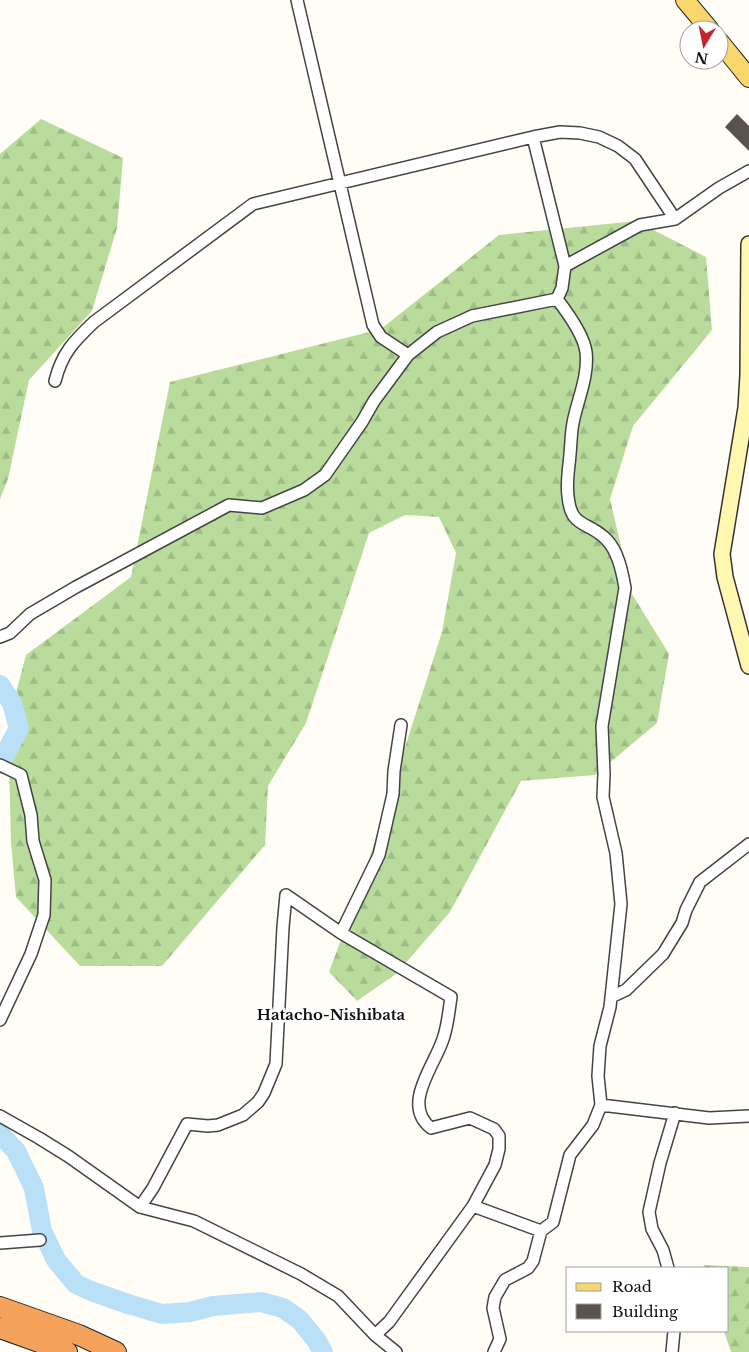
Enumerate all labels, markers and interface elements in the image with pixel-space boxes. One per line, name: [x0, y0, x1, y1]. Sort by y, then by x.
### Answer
north arrow: [679, 20, 729, 70]
text: N: [694, 48, 710, 68]
district label: Hatacho-Nishibata: [257, 1005, 406, 1024]
legend: [566, 1267, 729, 1332]
text: Road: [612, 1277, 652, 1296]
text: Building: [612, 1302, 679, 1321]

